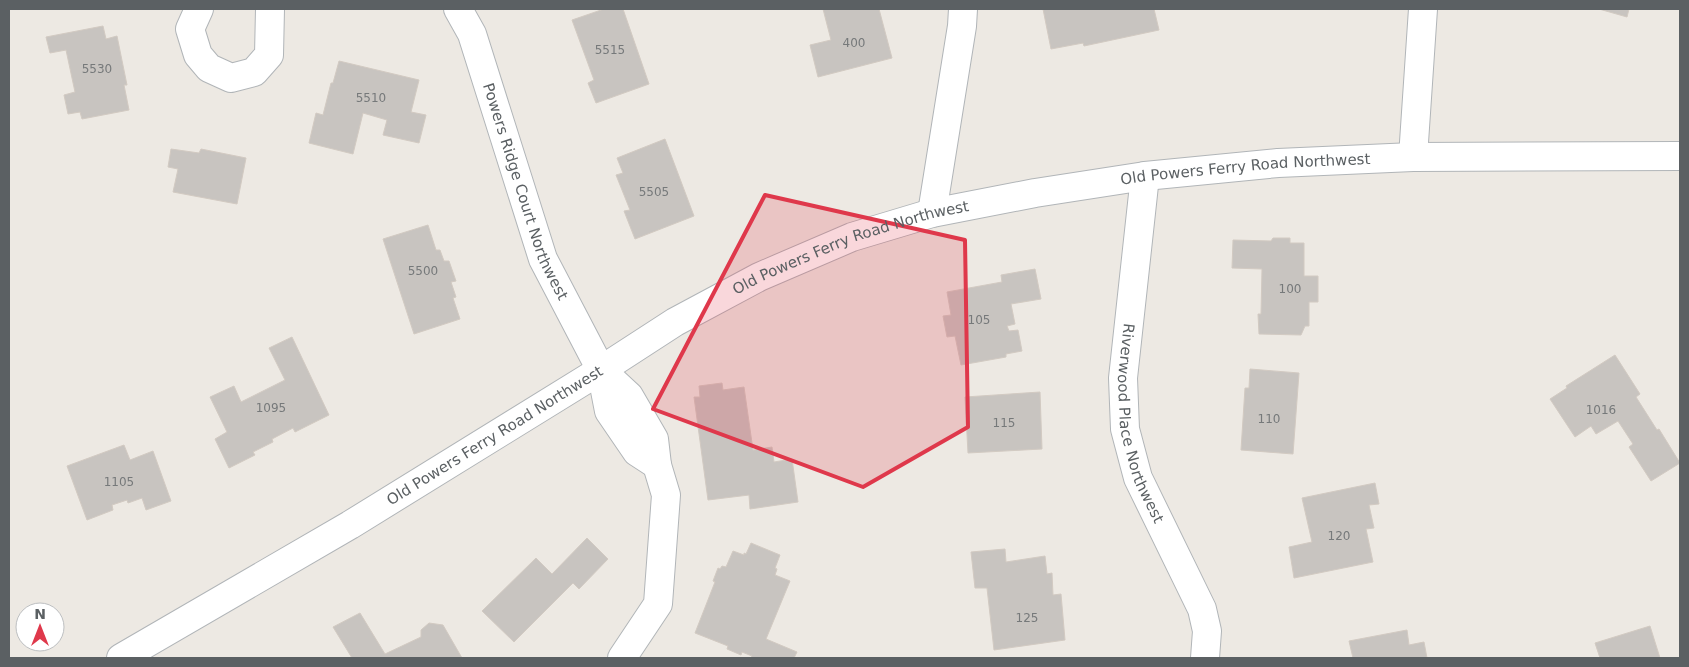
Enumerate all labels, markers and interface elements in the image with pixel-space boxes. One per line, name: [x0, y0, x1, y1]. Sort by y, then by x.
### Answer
house number: 400: [843, 36, 865, 50]
house number: 5515: [595, 43, 625, 57]
house number: 5530: [82, 62, 112, 76]
street label: Powers Ridge Court Northwest: [479, 81, 572, 303]
house number: 5510: [356, 91, 386, 105]
street label: Old Powers Ferry Road Northwest: [1119, 150, 1371, 189]
house number: 5505: [639, 185, 669, 199]
street label: Old Powers Ferry Road Northwest: [729, 197, 970, 298]
house number: 5500: [408, 264, 438, 278]
house number: 100: [1279, 282, 1301, 296]
house number: 105: [968, 313, 990, 327]
street label: Riverwood Place Northwest: [1114, 322, 1168, 526]
street label: Old Powers Ferry Road Northwest: [383, 362, 606, 509]
house number: 1095: [256, 401, 286, 415]
house number: 1016: [1586, 403, 1616, 417]
house number: 110: [1258, 412, 1280, 426]
house number: 115: [993, 416, 1015, 430]
house number: 1105: [104, 475, 134, 489]
house number: 120: [1328, 529, 1350, 543]
north arrow: [15, 602, 65, 652]
text: N: [34, 606, 46, 622]
house number: 125: [1016, 611, 1038, 625]

